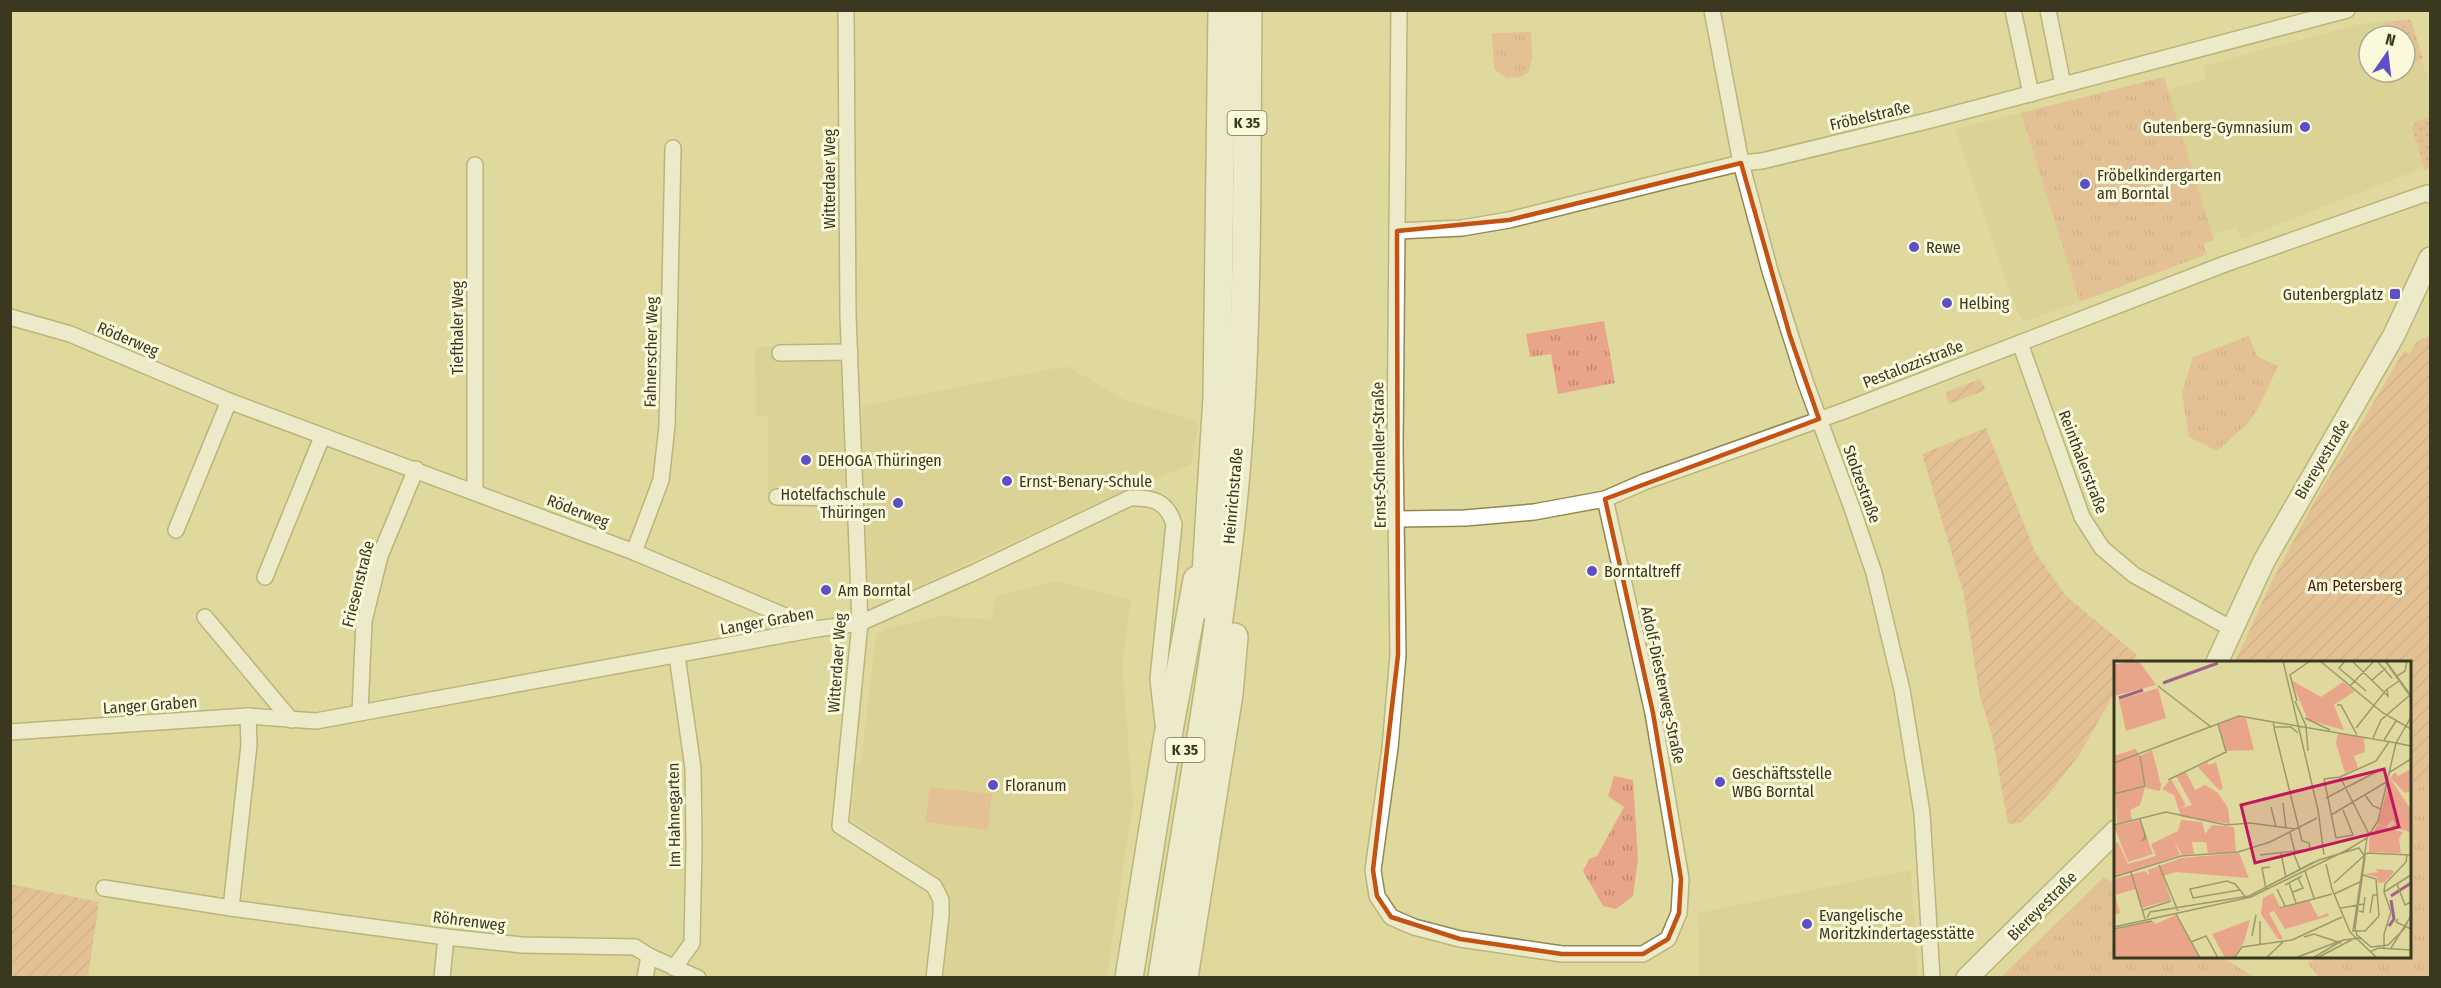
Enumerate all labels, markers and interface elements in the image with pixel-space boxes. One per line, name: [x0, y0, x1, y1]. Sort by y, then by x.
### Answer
north arrow: [2357, 24, 2417, 84]
text: N: [2384, 30, 2397, 50]
street label: Fröbelstraße: [1828, 97, 1912, 134]
road number: K 35: [1228, 111, 1266, 135]
place label: Gutenberg-Gymnasium: [2143, 118, 2293, 137]
marker: Gutenberg-Gymnasium: [2298, 120, 2312, 134]
street label: Witterdaer Weg: [820, 128, 839, 229]
place label: Fröbelkindergarten am Borntal: [2097, 166, 2221, 203]
marker: Fröbelkindergarten am Borntal: [2078, 177, 2092, 191]
place label: Rewe: [1926, 238, 1961, 257]
marker: Rewe: [1907, 240, 1921, 254]
street label: Tiefthaler Weg: [448, 280, 467, 375]
place label: Gutenbergplatz: [2283, 285, 2383, 304]
marker: Gutenbergplatz: [2388, 287, 2402, 301]
place label: Helbing: [1959, 294, 2010, 313]
street label: Fahnerscher Weg: [641, 296, 661, 407]
marker: Helbing: [1940, 296, 1954, 310]
street label: Röderweg: [94, 318, 162, 361]
street label: Pestalozzistraße: [1860, 336, 1966, 392]
street label: Ernst-Schneller-Straße: [1368, 381, 1390, 529]
street label: Reinthalerstraße: [2055, 408, 2111, 516]
street label: Biereyestraße: [2291, 415, 2353, 503]
street label: Stolzestraße: [1839, 443, 1885, 526]
street label: Heinrichstraße: [1219, 447, 1247, 545]
place label: DEHOGA Thüringen: [818, 451, 942, 470]
marker: DEHOGA Thüringen: [799, 453, 813, 467]
place label: Ernst-Benary-Schule: [1019, 472, 1152, 491]
marker: Ernst-Benary-Schule: [1000, 474, 1014, 488]
place label: Hotelfachschule Thüringen: [781, 485, 886, 522]
street label: Röderweg: [544, 491, 612, 532]
marker: Hotelfachschule Thüringen: [891, 496, 905, 510]
street label: Friesenstraße: [338, 539, 378, 629]
place label: Borntaltreff: [1604, 562, 1681, 581]
marker: Borntaltreff: [1585, 564, 1599, 578]
park label: Am Petersberg: [2308, 576, 2403, 595]
place label: Am Borntal: [838, 581, 911, 600]
marker: Am Borntal: [819, 583, 833, 597]
street label: Langer Graben: [719, 603, 815, 639]
street label: Adolf-Diesterweg-Straße: [1637, 605, 1689, 765]
street label: Witterdaer Weg: [824, 612, 850, 714]
inset map: [2114, 661, 2411, 958]
street label: Langer Graben: [102, 692, 198, 718]
road number: K 35: [1166, 738, 1204, 762]
street label: Im Hahnegarten: [664, 763, 684, 867]
place label: Geschäftsstelle WBG Borntal: [1732, 764, 1832, 801]
marker: Geschäftsstelle WBG Borntal: [1713, 775, 1727, 789]
place label: Floranum: [1005, 776, 1066, 795]
marker: Floranum: [986, 778, 1000, 792]
street label: Biereyestraße: [2003, 867, 2081, 945]
place label: Evangelische Moritzkindertagesstätte: [1819, 906, 1975, 943]
street label: Röhrenweg: [432, 907, 507, 935]
marker: Evangelische Moritzkindertagesstätte: [1800, 917, 1814, 931]

